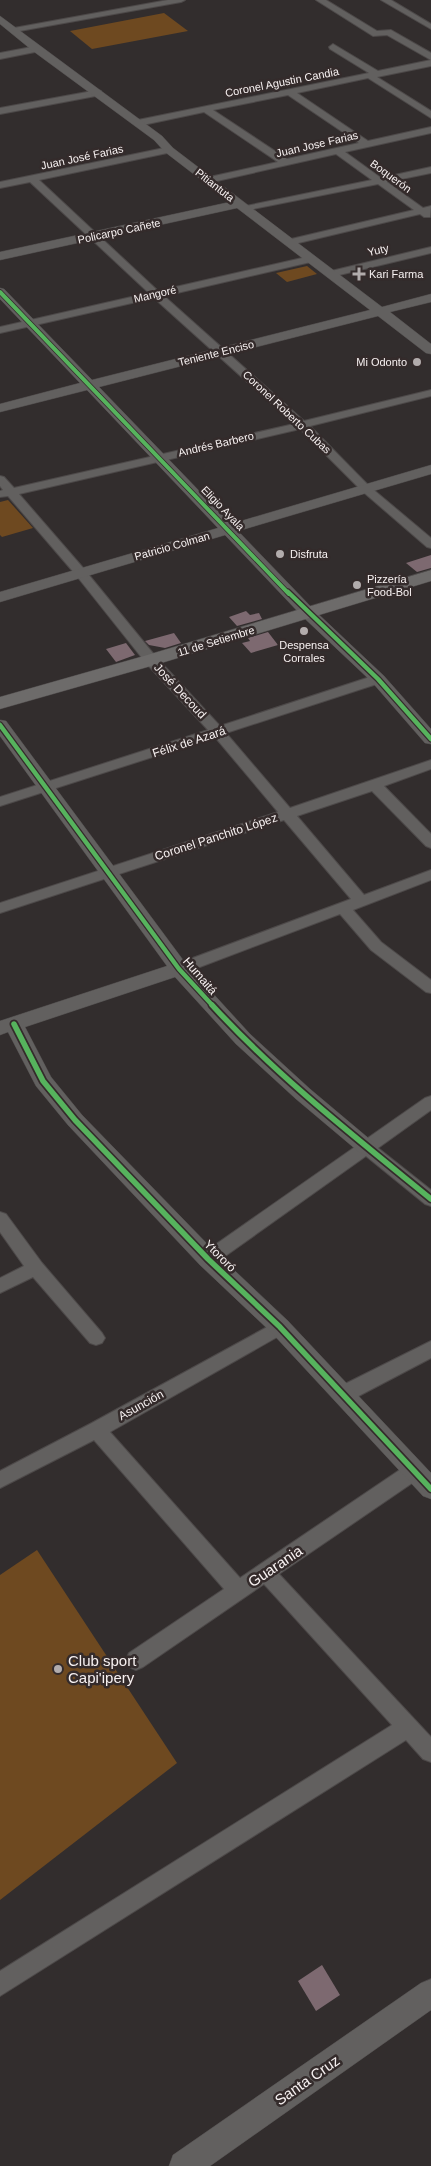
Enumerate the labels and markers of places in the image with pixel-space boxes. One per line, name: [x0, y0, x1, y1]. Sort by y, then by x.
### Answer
marker: Kari Farma: [353, 268, 365, 280]
place label: Kari Farma: [369, 268, 424, 280]
place label: Mi Odonto: [356, 356, 407, 368]
marker: Mi Odonto: [411, 356, 423, 368]
marker: Disfruta: [274, 548, 286, 560]
place label: Disfruta: [290, 548, 329, 560]
place label: Pizzería Food-Bol: [367, 573, 412, 598]
marker: Pizzería Food-Bol: [351, 579, 363, 591]
marker: Despensa Corrales: [298, 625, 310, 637]
place label: Despensa Corrales: [279, 639, 330, 664]
place label: Club sport Capi'ipery: [68, 1652, 137, 1686]
marker: Club sport Capi'ipery: [52, 1663, 64, 1675]

